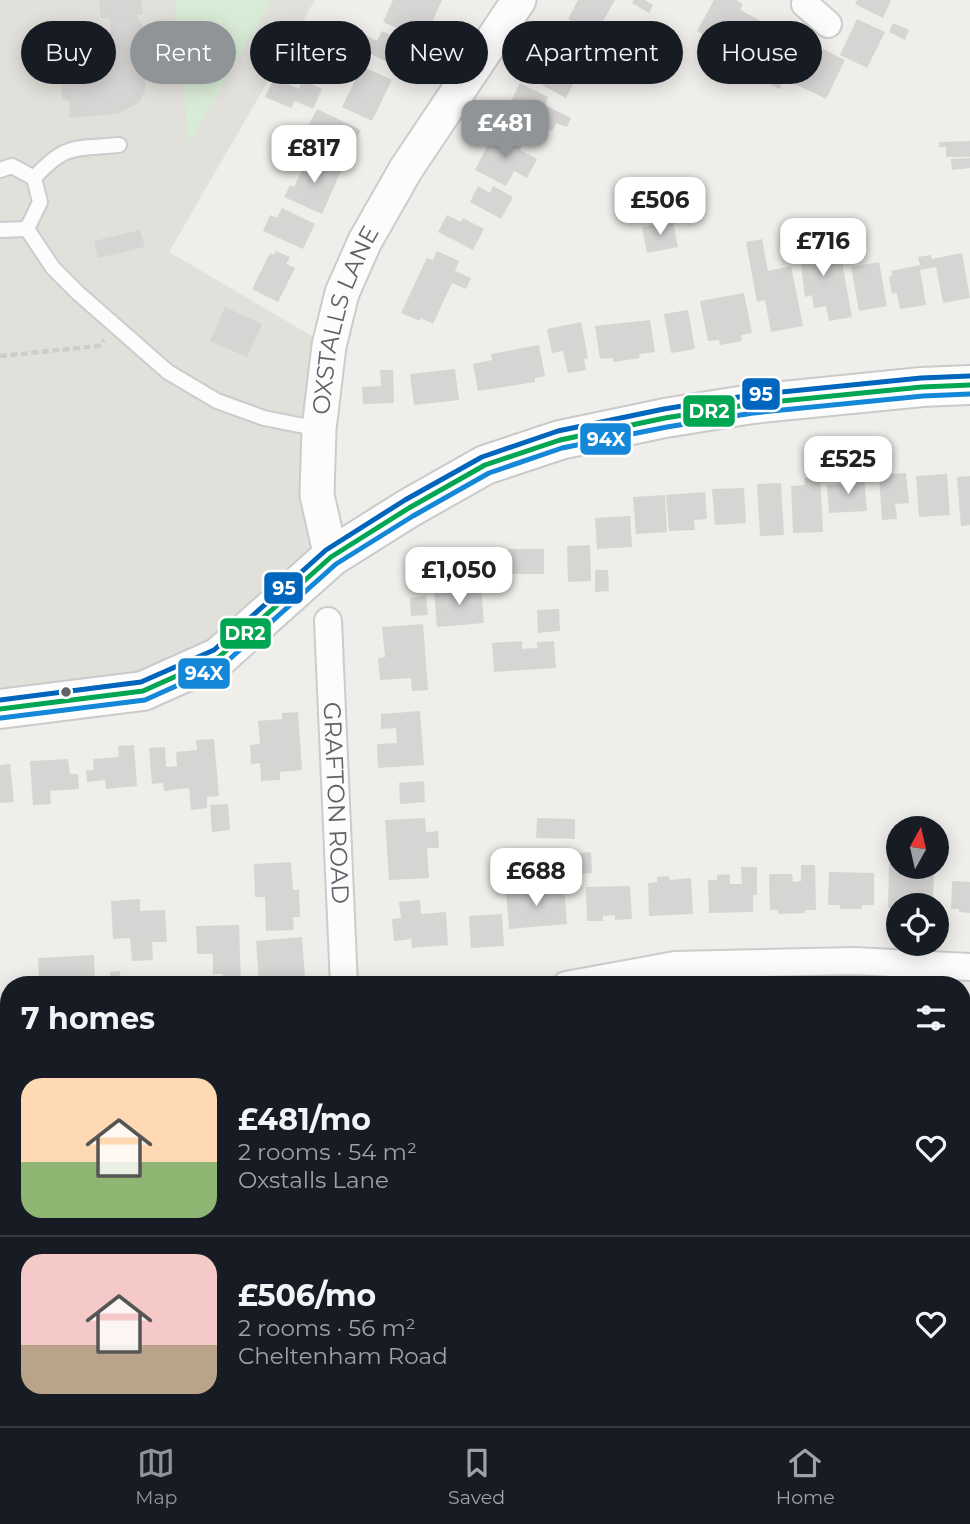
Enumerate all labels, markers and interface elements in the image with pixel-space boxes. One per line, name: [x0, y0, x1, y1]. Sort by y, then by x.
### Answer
chip: Buy: [21, 21, 116, 84]
chip: Rent: [130, 21, 236, 84]
chip: Filters: [250, 21, 371, 84]
chip: New: [385, 21, 488, 84]
chip: Apartment: [502, 21, 683, 84]
chip: House: [697, 21, 822, 84]
pin: £481: [464, 100, 546, 160]
text: £481: [477, 109, 533, 137]
pin: £817: [273, 125, 355, 185]
text: £817: [287, 134, 341, 162]
pin: £506: [619, 177, 701, 237]
text: £506: [631, 186, 689, 214]
pin: £716: [782, 218, 864, 278]
street label: OXSTALLS LANE: [306, 220, 385, 416]
text: £716: [796, 227, 850, 255]
line badge: 95: [741, 377, 781, 411]
text: 95: [749, 383, 773, 406]
line badge: DR2: [682, 394, 736, 428]
text: DR2: [689, 400, 729, 423]
line badge: 94X: [579, 422, 632, 456]
text: 94X: [587, 428, 626, 451]
pin: £525: [807, 436, 889, 496]
text: £525: [820, 445, 876, 473]
pin: £1,050: [402, 548, 516, 607]
text: £1,050: [421, 556, 497, 584]
line badge: 95: [263, 571, 304, 605]
text: 95: [272, 577, 296, 600]
line badge: DR2: [219, 617, 272, 650]
text: DR2: [225, 622, 265, 645]
line badge: 94X: [177, 657, 231, 690]
text: 94X: [185, 662, 224, 685]
unlabelled marker: [59, 685, 73, 699]
street label: GRAFTON ROAD: [318, 701, 355, 904]
north arrow: [886, 816, 948, 878]
map controls: [886, 816, 949, 956]
pin: £688: [495, 848, 577, 908]
text: £688: [506, 857, 566, 885]
button: locate: [886, 893, 949, 956]
icon: filters: [912, 999, 950, 1037]
text: 7 homes: [21, 1000, 155, 1037]
text: £481/mo: [238, 1101, 371, 1138]
icon: home: [77, 1106, 161, 1190]
icon: heart: [912, 1129, 950, 1167]
text: 2 rooms · 54 m²: [238, 1138, 417, 1166]
text: Oxstalls Lane: [238, 1166, 389, 1194]
text: £506/mo: [238, 1277, 376, 1314]
icon: home: [77, 1282, 161, 1366]
icon: heart: [912, 1305, 950, 1343]
text: 2 rooms · 56 m²: [238, 1314, 416, 1342]
text: Cheltenham Road: [238, 1342, 448, 1370]
tab: Map: [135, 1444, 178, 1509]
tab: Saved: [448, 1444, 505, 1509]
tab: Home: [776, 1444, 835, 1509]

